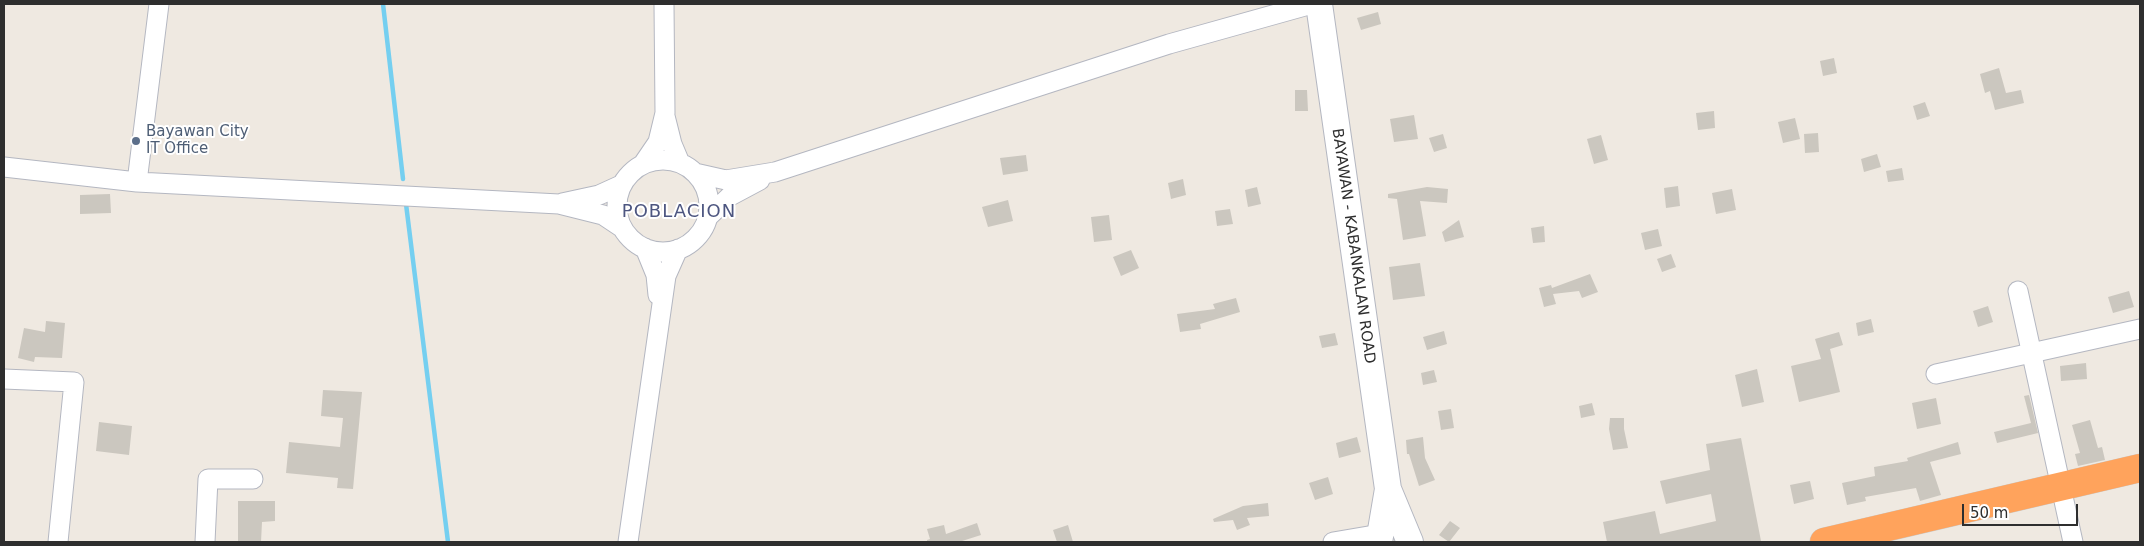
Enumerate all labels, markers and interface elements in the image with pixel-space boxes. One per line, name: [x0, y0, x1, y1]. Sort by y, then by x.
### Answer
place label: Bayawan City IT Office: [146, 123, 249, 158]
street label: BAYAWAN - KABANKALAN ROAD: [1328, 127, 1378, 365]
marker: Bayawan City IT Office: [130, 135, 142, 147]
district label: POBLACION: [621, 201, 737, 223]
scale bar: [1964, 494, 2080, 526]
text: 50 m: [1970, 504, 2008, 522]

